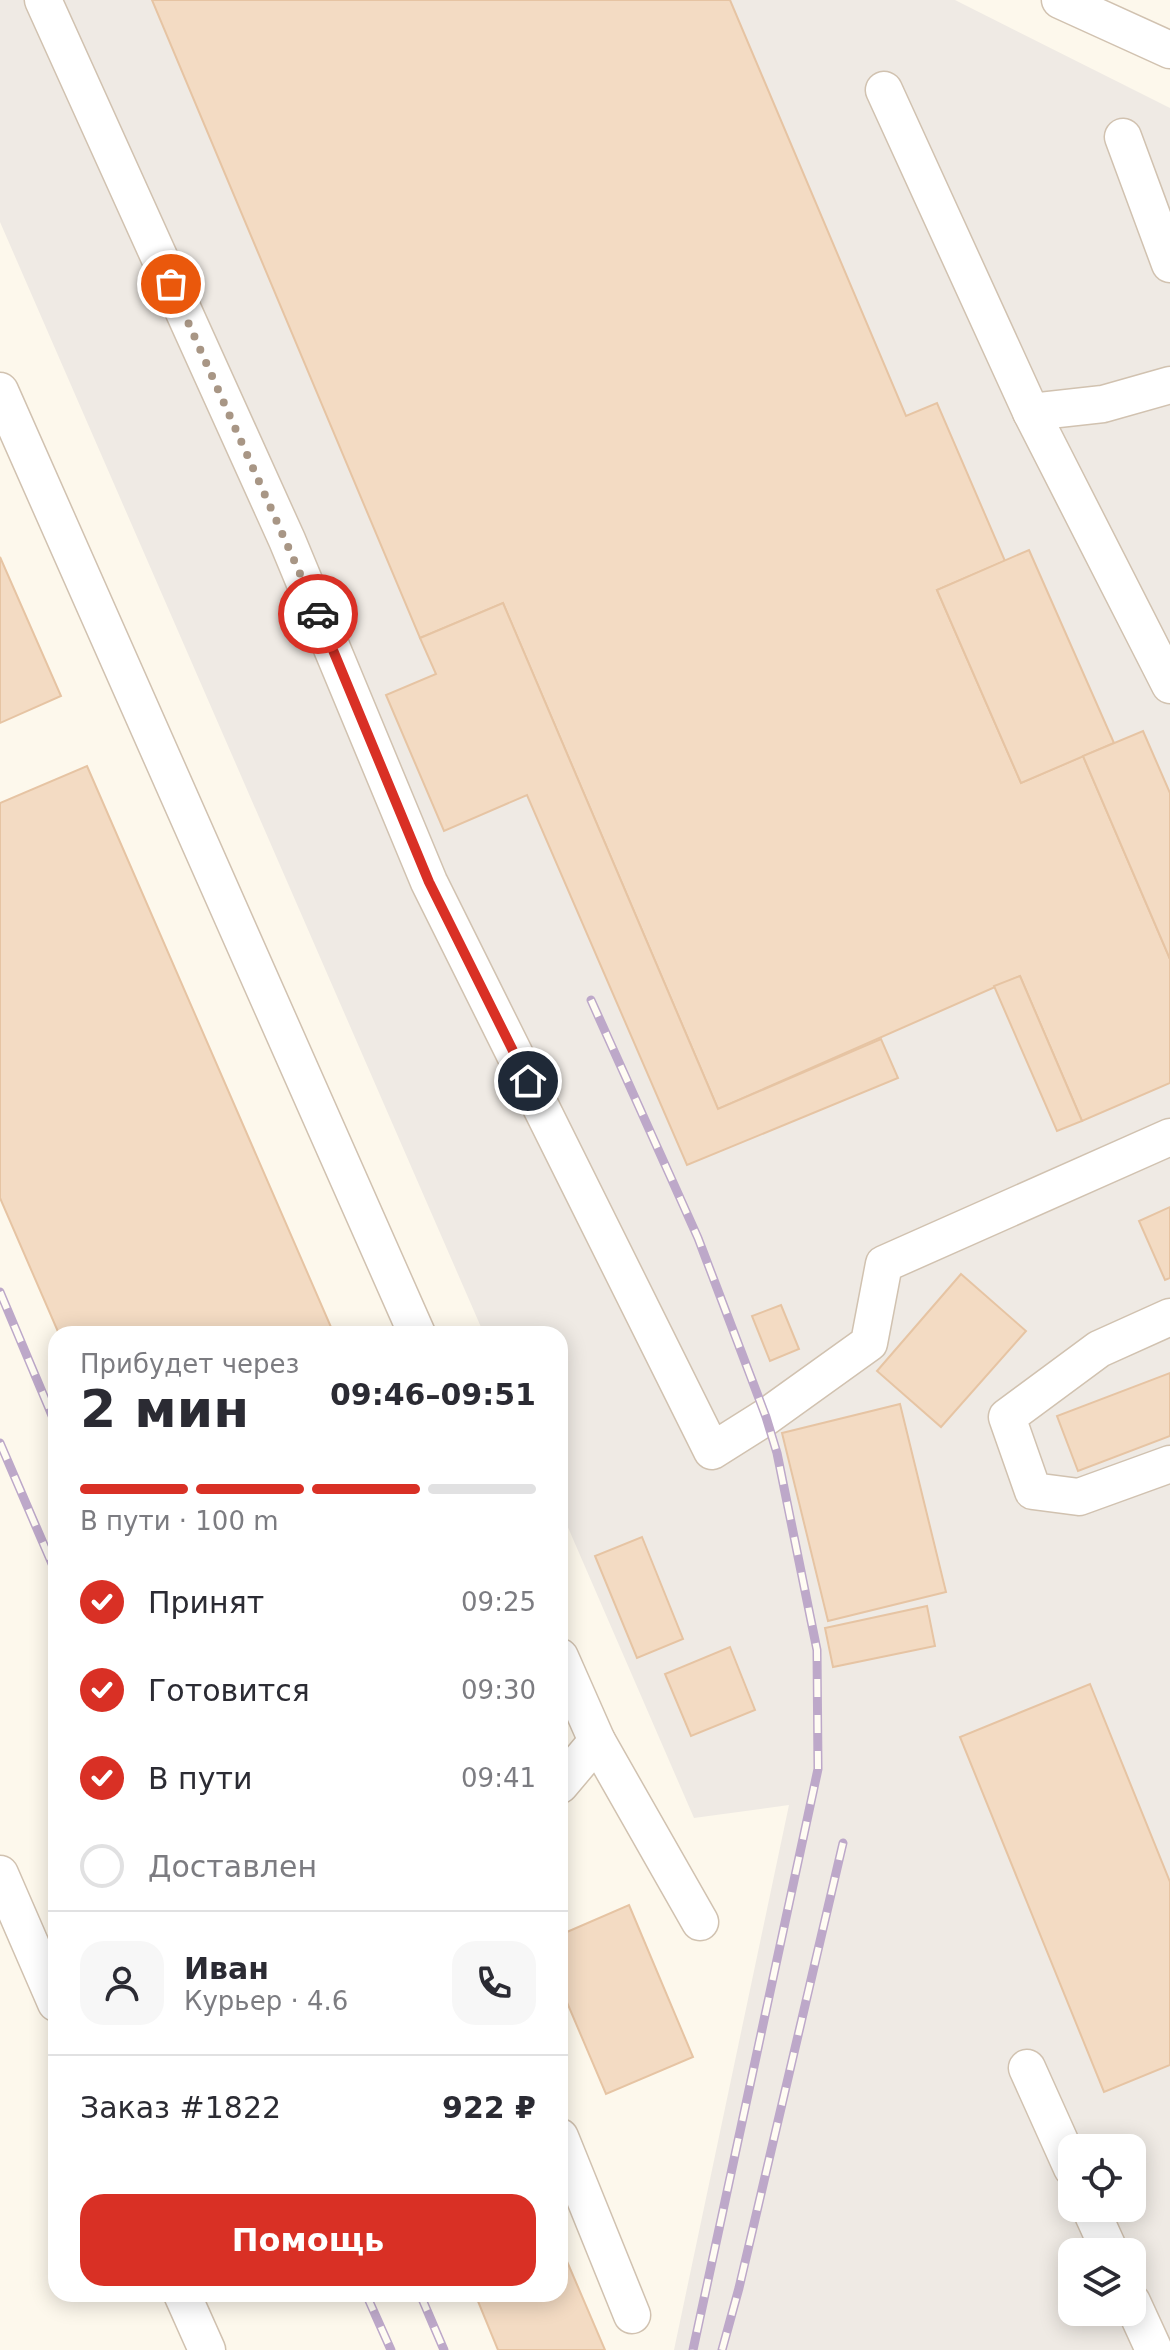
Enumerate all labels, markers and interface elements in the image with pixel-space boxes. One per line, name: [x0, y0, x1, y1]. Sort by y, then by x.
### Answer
pin: [137, 250, 205, 318]
icon: bag: [149, 262, 193, 306]
courier: [278, 574, 358, 654]
icon: car: [296, 592, 340, 636]
pin: [494, 1047, 562, 1115]
icon: home: [506, 1059, 550, 1103]
text: Прибудет через: [80, 1349, 299, 1379]
text: 09:46–09:51: [330, 1377, 536, 1412]
text: 2 мин: [80, 1379, 249, 1439]
text: В пути · 100 m: [80, 1506, 279, 1536]
icon: check: [80, 1580, 124, 1624]
text: Принят: [148, 1585, 264, 1620]
text: 09:25: [461, 1587, 536, 1617]
icon: check: [80, 1668, 124, 1712]
text: Готовится: [148, 1673, 310, 1708]
text: 09:30: [461, 1675, 536, 1705]
icon: check: [80, 1756, 124, 1800]
text: В пути: [148, 1761, 252, 1796]
text: 09:41: [461, 1763, 536, 1793]
text: Доставлен: [148, 1849, 317, 1884]
button: person: [80, 1941, 164, 2025]
button: phone: [452, 1941, 536, 2025]
text: Иван: [184, 1951, 269, 1986]
text: Курьер · 4.6: [184, 1986, 348, 2016]
text: Заказ #1822: [80, 2090, 281, 2125]
text: 922 ₽: [442, 2090, 536, 2125]
map controls: [1058, 2134, 1146, 2326]
button: locate: [1058, 2134, 1146, 2222]
button: Помощь: [80, 2194, 536, 2286]
button: layers: [1058, 2238, 1146, 2326]

